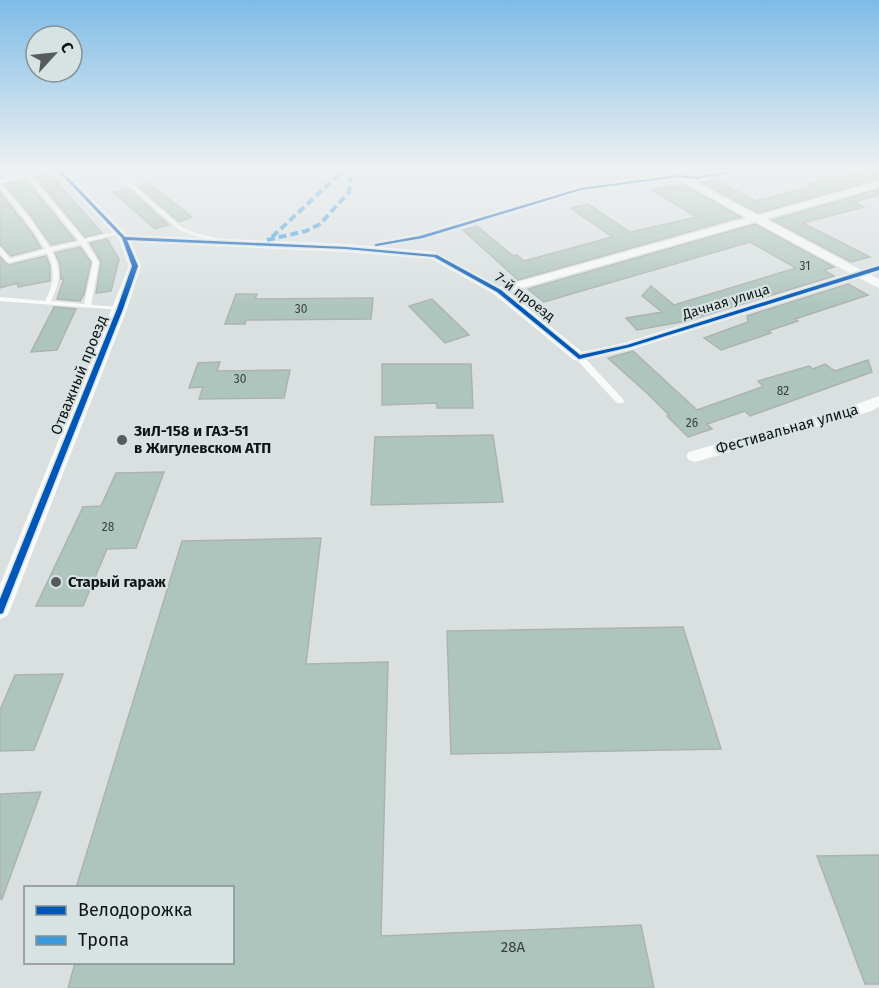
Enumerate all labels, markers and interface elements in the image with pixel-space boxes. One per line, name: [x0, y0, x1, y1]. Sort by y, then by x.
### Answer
north arrow: [24, 24, 84, 84]
text: С: [56, 39, 78, 57]
house number: 31: [800, 259, 810, 273]
street label: 7-й проезд: [492, 269, 558, 325]
street label: Дачная улица: [679, 281, 772, 324]
house number: 30: [295, 302, 308, 316]
street label: Отважный проезд: [47, 313, 111, 437]
house number: 30: [234, 372, 247, 386]
house number: 82: [777, 384, 789, 398]
street label: Фестивальная улица: [714, 400, 860, 458]
house number: 26: [686, 416, 698, 430]
place label: ЗиЛ-158 и ГАЗ-51 в Жигулевском АТП: [133, 422, 271, 457]
marker: ЗиЛ-158 и ГАЗ-51 в Жигулевском АТП: [115, 433, 129, 447]
house number: 28: [102, 520, 115, 534]
place label: Старый гараж: [68, 573, 167, 591]
marker: Старый гараж: [49, 575, 63, 589]
legend: [24, 886, 234, 964]
text: Велодорожка: [78, 899, 193, 921]
text: Тропа: [78, 929, 129, 951]
house number: 28А: [501, 938, 526, 956]

